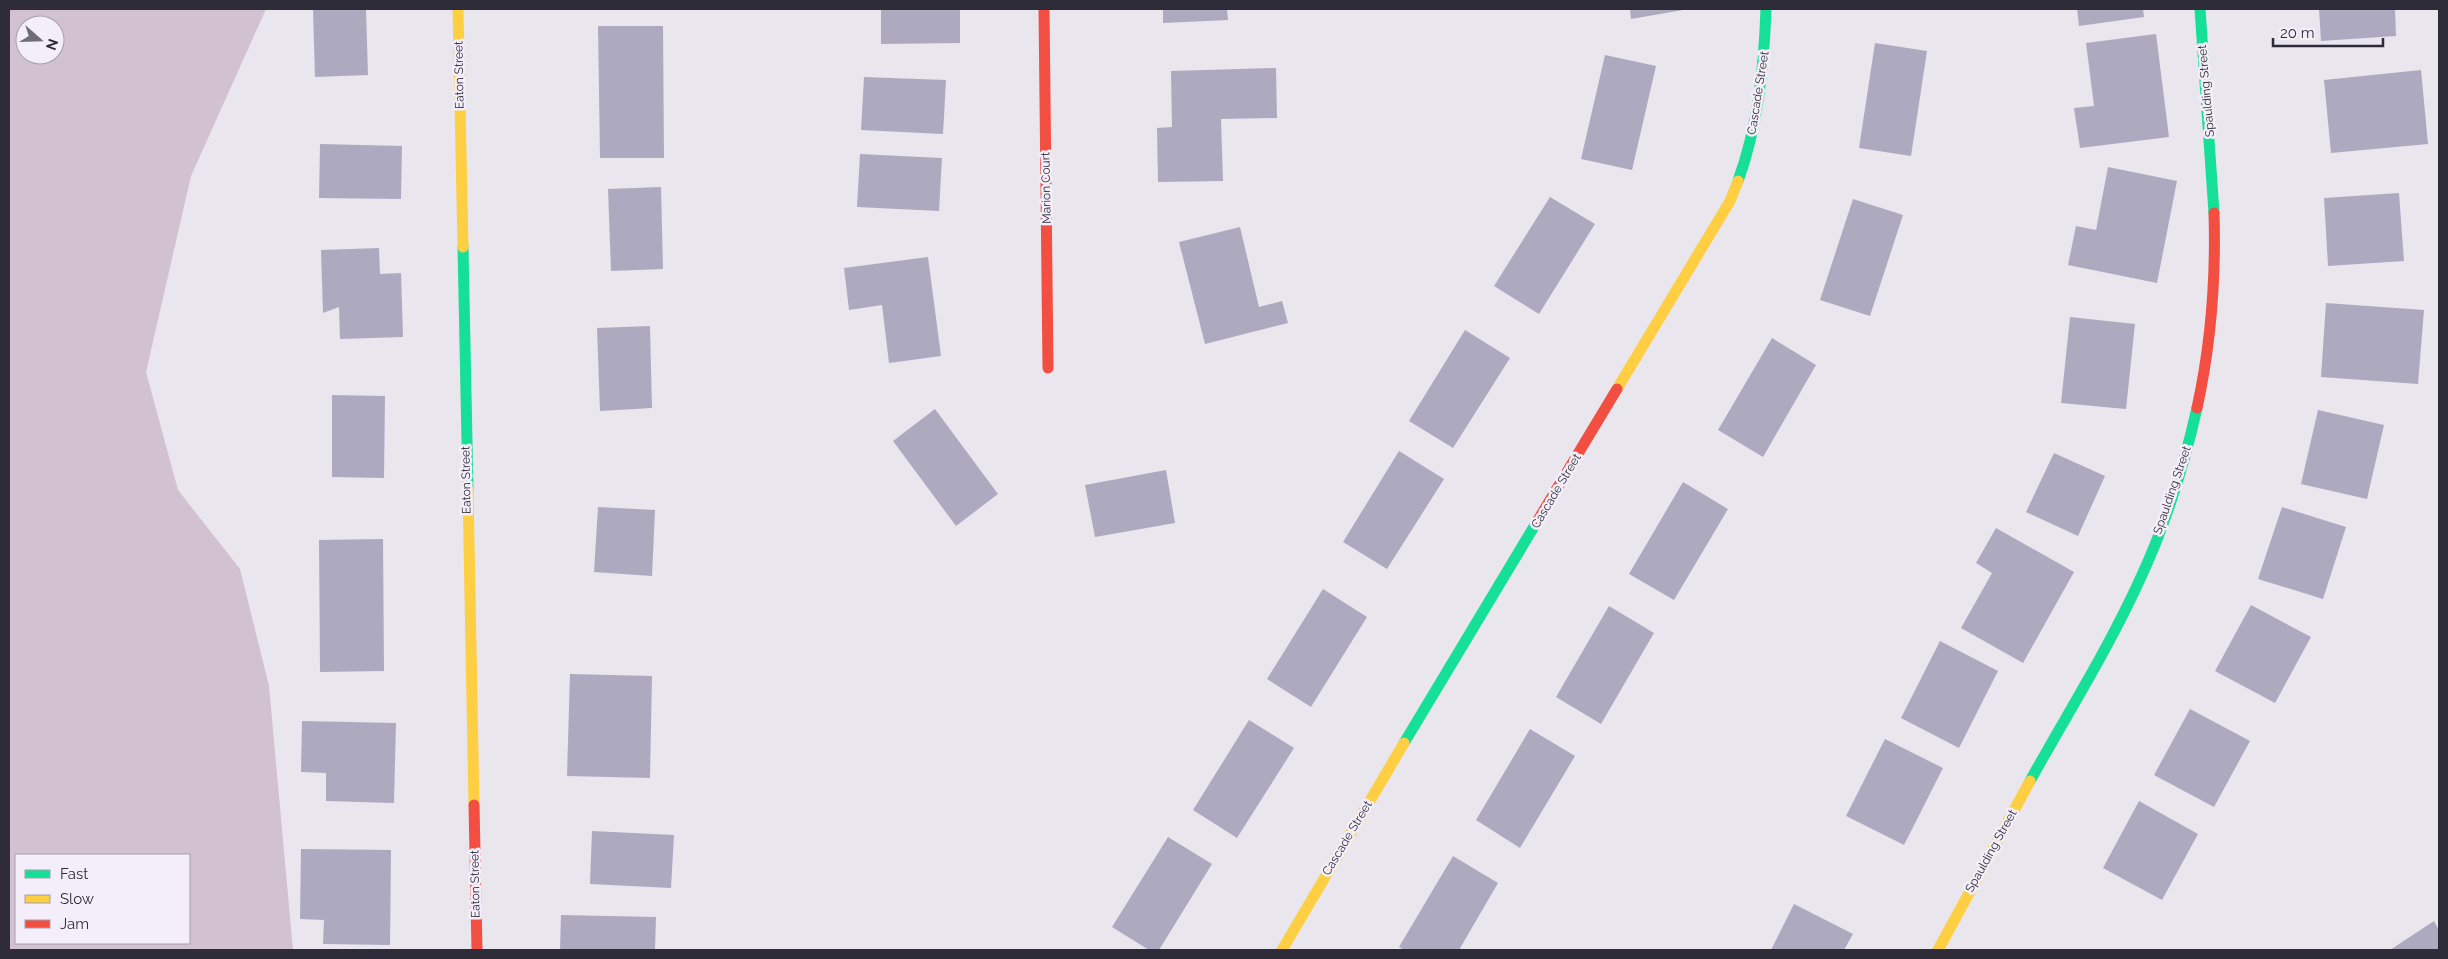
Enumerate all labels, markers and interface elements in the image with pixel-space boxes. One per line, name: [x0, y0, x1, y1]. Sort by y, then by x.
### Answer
north arrow: [15, 15, 65, 65]
scale bar: [2273, 15, 2383, 47]
text: 20 m: [2280, 24, 2315, 42]
text: N: [43, 37, 62, 52]
street label: Eaton Street: [451, 41, 467, 109]
street label: Spaulding Street: [2195, 44, 2217, 138]
street label: Cascade Street: [1744, 50, 1772, 136]
street label: Marion Court: [1038, 152, 1054, 224]
street label: Spaulding Street: [2150, 444, 2194, 536]
street label: Eaton Street: [458, 446, 474, 514]
street label: Cascade Street: [1528, 451, 1584, 531]
street label: Cascade Street: [1319, 798, 1375, 878]
street label: Spaulding Street: [1962, 807, 2020, 895]
street label: Eaton Street: [467, 850, 483, 918]
legend: [15, 854, 190, 944]
text: Fast: [60, 865, 88, 883]
text: Slow: [60, 890, 94, 908]
text: Jam: [60, 915, 89, 933]

